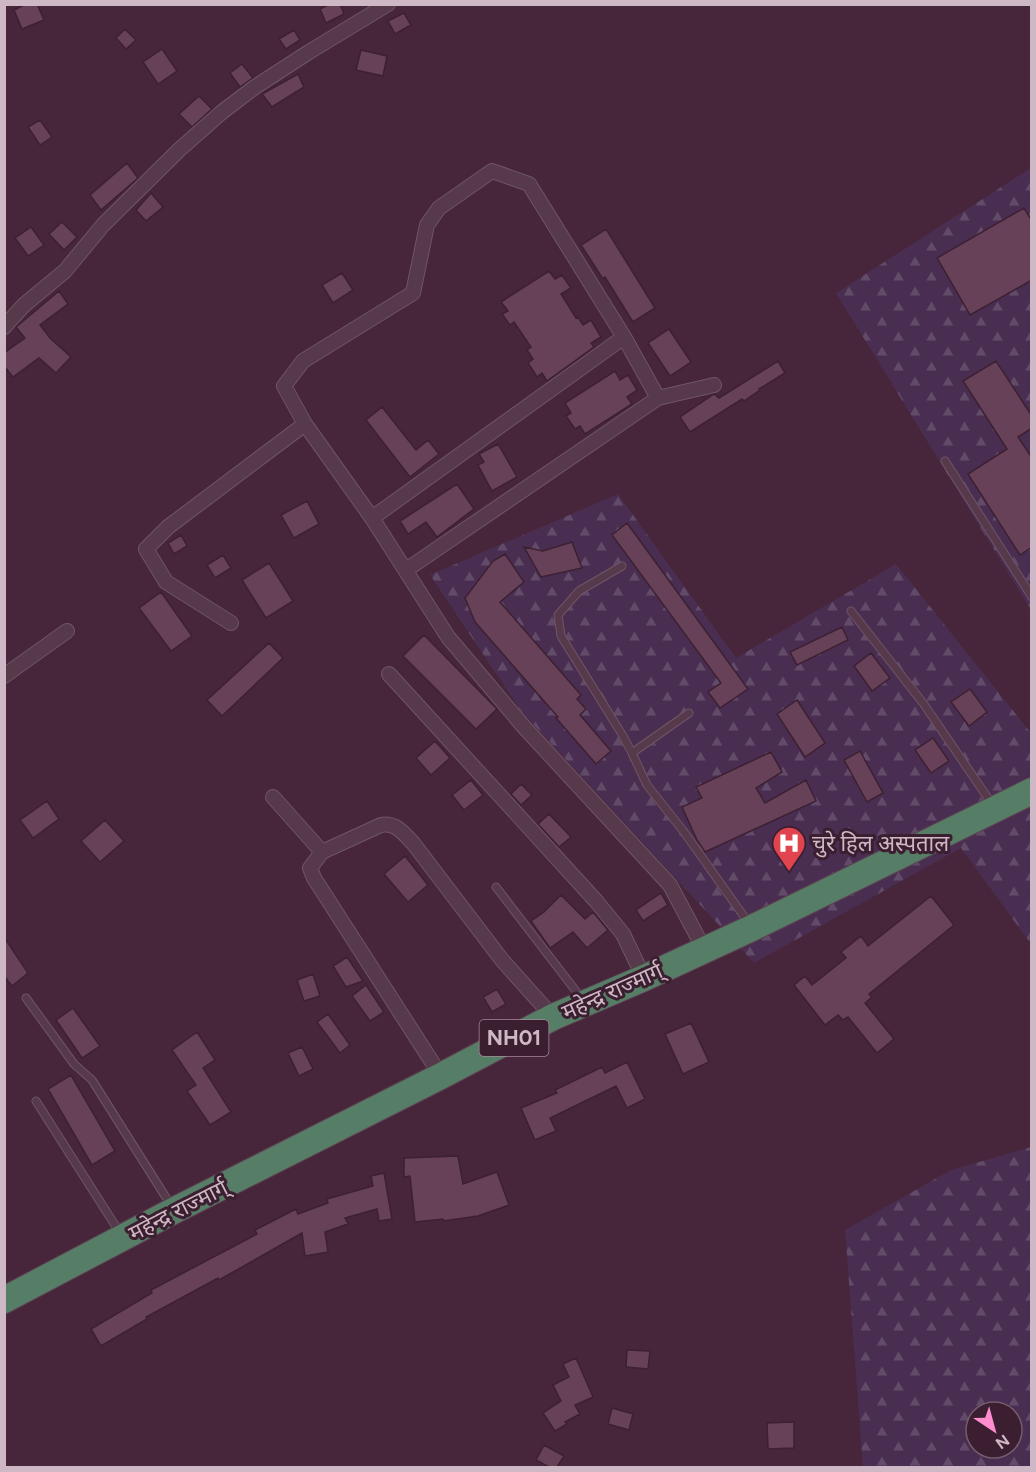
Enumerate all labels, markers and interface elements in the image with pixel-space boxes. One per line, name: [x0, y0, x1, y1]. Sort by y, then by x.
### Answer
hospital icon: चुरे हिल अस्पताल: [771, 825, 807, 872]
place label: चुरे हिल अस्पताल: [812, 830, 950, 858]
street label: महेन्द्र राज्मार्ग्: [558, 956, 669, 1026]
road number: NH01: [480, 1020, 548, 1056]
street label: महेन्द्र राज्मार्ग्: [124, 1173, 235, 1247]
north arrow: [964, 1400, 1024, 1460]
text: N: [992, 1430, 1013, 1453]

